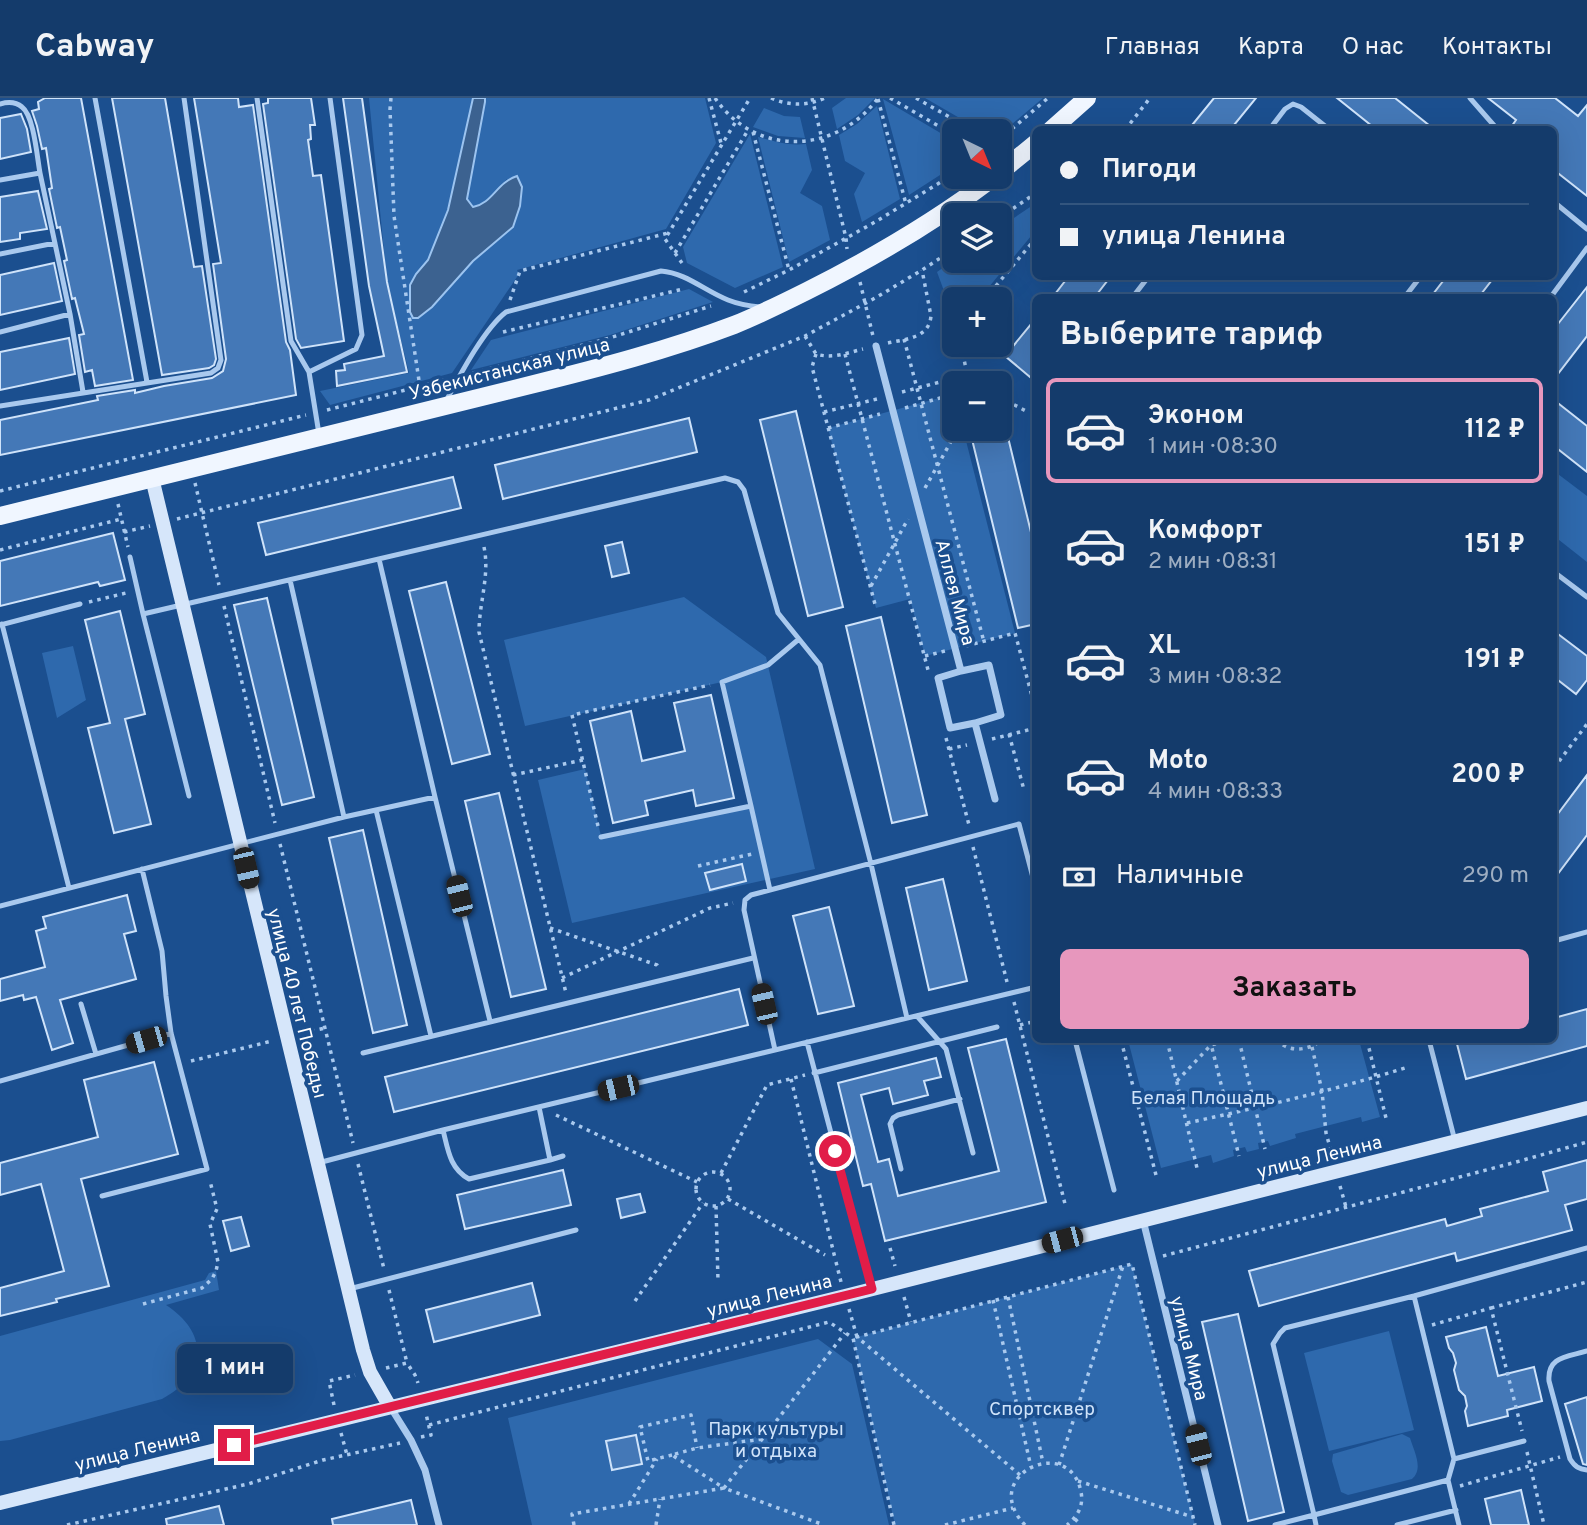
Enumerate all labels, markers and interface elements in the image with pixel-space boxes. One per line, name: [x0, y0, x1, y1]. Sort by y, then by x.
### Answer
text: Cabway: [35, 27, 154, 69]
text: Главная: [1105, 33, 1200, 63]
text: Карта: [1238, 33, 1304, 63]
text: О нас: [1342, 33, 1404, 63]
text: Контакты: [1442, 33, 1552, 63]
north arrow: [942, 119, 1012, 189]
map controls: [942, 119, 1012, 441]
text: Пигоди: [1102, 154, 1197, 187]
button: layers: [942, 203, 1012, 273]
text: улица Ленина: [1102, 221, 1286, 254]
button: +: [942, 287, 1012, 357]
text: Выберите тариф: [1060, 316, 1323, 356]
street label: Узбекистанская улица: [407, 333, 612, 407]
button: −: [942, 371, 1012, 441]
icon: car: [1064, 399, 1127, 462]
text: Эконом: [1148, 400, 1244, 433]
text: 112 ₽: [1465, 414, 1525, 447]
text: 1 мин · 08:30: [1148, 433, 1278, 462]
icon: car: [1064, 514, 1127, 577]
text: Комфорт: [1148, 515, 1262, 548]
text: 151 ₽: [1465, 529, 1525, 562]
street label: Аллея Мира: [928, 537, 980, 648]
text: 2 мин · 08:31: [1148, 548, 1278, 577]
icon: car: [1064, 629, 1127, 692]
text: XL: [1148, 630, 1180, 663]
text: 191 ₽: [1465, 644, 1525, 677]
text: 3 мин · 08:32: [1148, 663, 1282, 692]
icon: car: [1064, 744, 1127, 807]
text: Moto: [1148, 745, 1208, 778]
text: 200 ₽: [1451, 759, 1525, 792]
text: 4 мин · 08:33: [1148, 778, 1283, 807]
car: [232, 845, 261, 891]
icon: cash: [1060, 858, 1098, 896]
text: Наличные: [1116, 860, 1244, 893]
text: 290 m: [1462, 862, 1529, 891]
car: [444, 873, 475, 919]
street label: улица 40 лет Победы: [261, 906, 331, 1101]
button: Заказать: [1060, 949, 1529, 1029]
car: [750, 981, 779, 1027]
car: [123, 1024, 170, 1056]
car: [596, 1073, 641, 1103]
park label: Белая Площадь: [1131, 1087, 1275, 1111]
street label: улица Ленина: [1254, 1131, 1385, 1185]
route start: [819, 1135, 851, 1167]
car: [1039, 1224, 1086, 1256]
street label: улица Ленина: [704, 1270, 835, 1324]
street label: улица Мира: [1164, 1294, 1213, 1403]
callout: 1 мин: [176, 1344, 292, 1392]
text: 1 мин: [205, 1354, 265, 1383]
park label: Спортсквер: [989, 1398, 1095, 1422]
park label: Парк культуры и отдыха: [708, 1418, 844, 1464]
car: [1183, 1422, 1214, 1468]
street label: улица Ленина: [72, 1424, 203, 1478]
route end: [218, 1429, 250, 1461]

